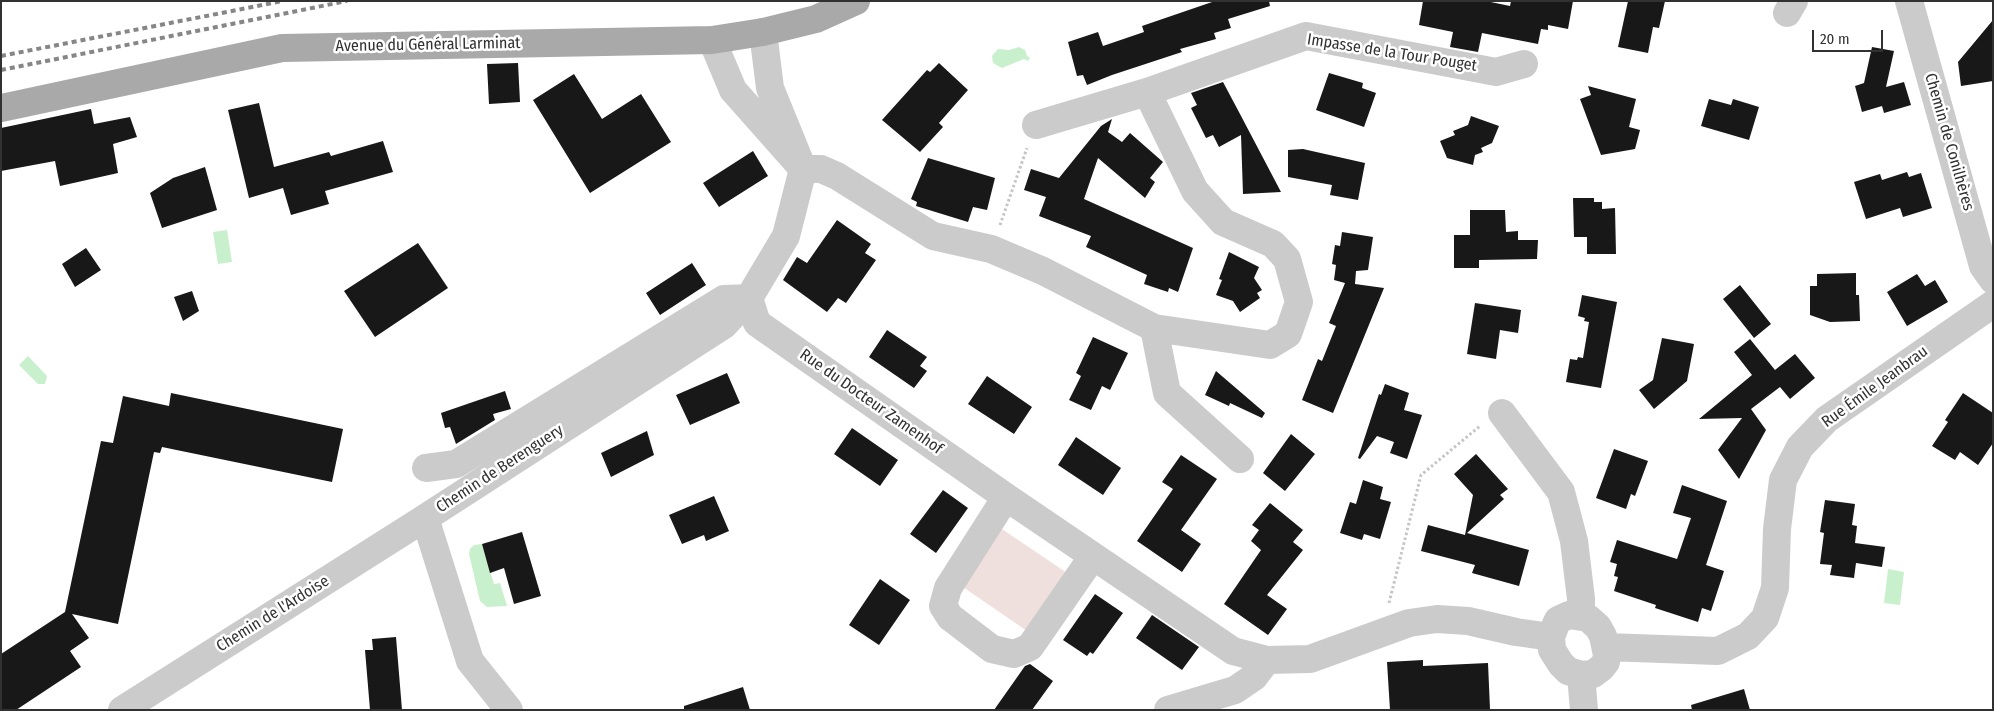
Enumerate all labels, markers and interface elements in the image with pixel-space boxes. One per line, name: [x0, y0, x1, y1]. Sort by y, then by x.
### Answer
scale bar: [1814, 20, 1885, 52]
street label: Impasse de la Tour Pouget: [1306, 30, 1478, 76]
text: 20 m: [1820, 30, 1850, 48]
street label: Avenue du Général Larminat: [335, 34, 521, 56]
street label: Chemin de Conilhères: [1920, 71, 1978, 213]
street label: Rue Émile Jeanbrau: [1818, 342, 1932, 432]
street label: Rue du Docteur Zamenhof: [796, 345, 946, 459]
street label: Chemin de Berenguery: [433, 421, 567, 517]
street label: Chemin de l'Ardoise: [213, 572, 333, 656]

